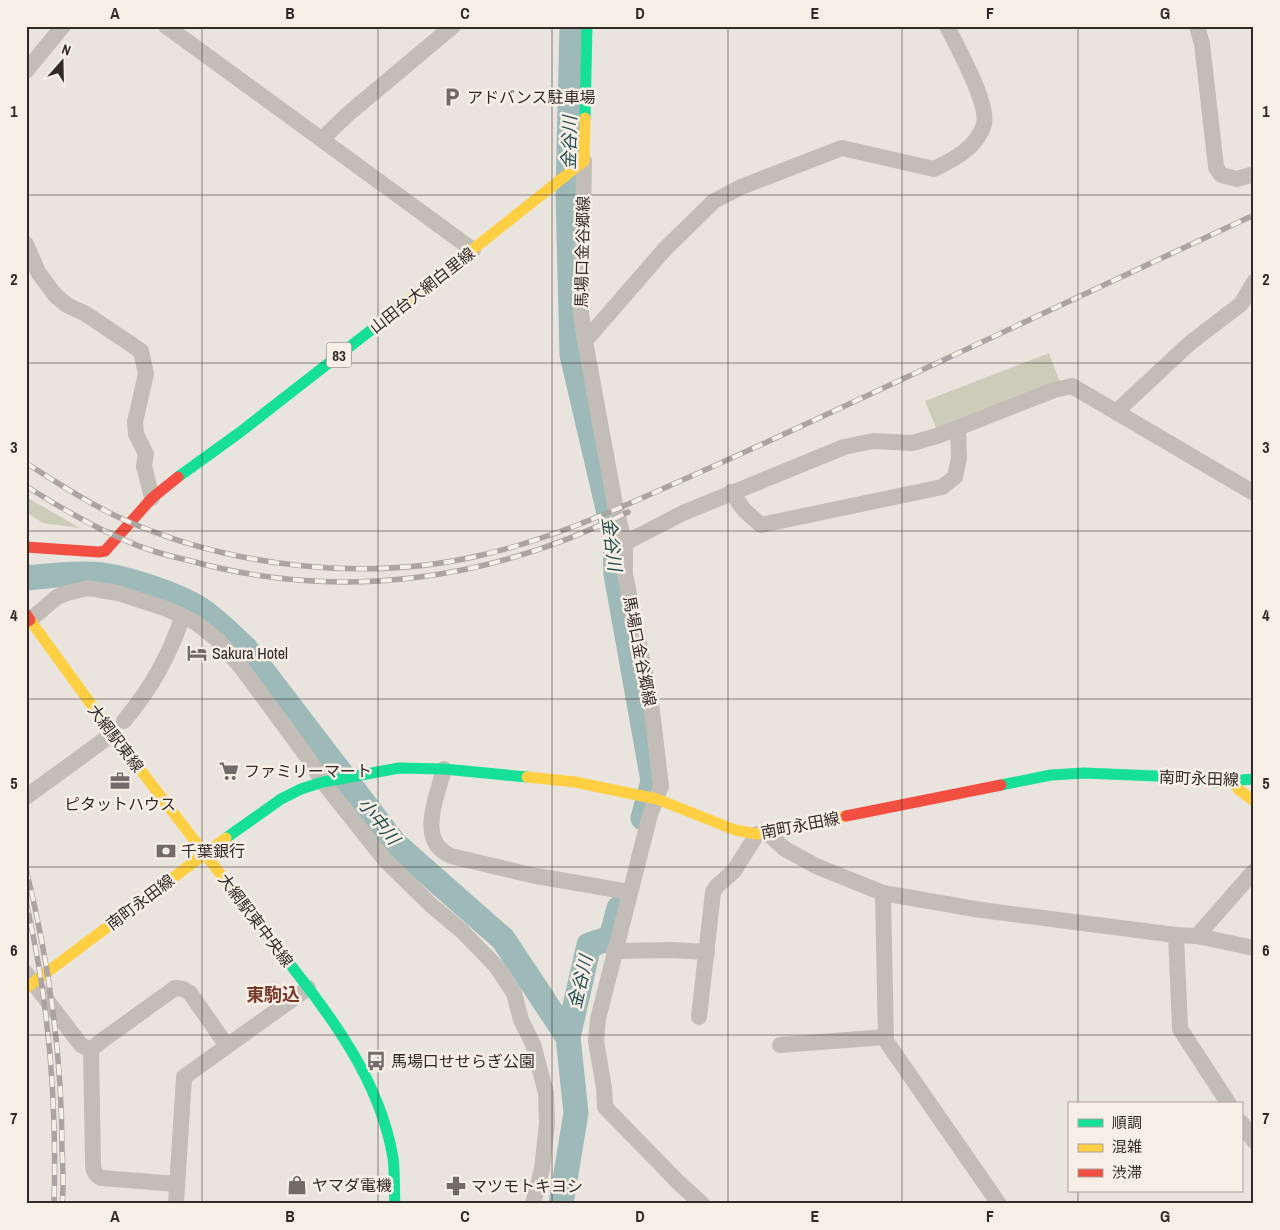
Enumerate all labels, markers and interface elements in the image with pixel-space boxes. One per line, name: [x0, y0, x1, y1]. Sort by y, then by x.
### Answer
text: A: [110, 2, 120, 24]
text: B: [285, 2, 295, 24]
text: C: [460, 2, 470, 24]
text: D: [635, 2, 645, 24]
text: E: [811, 2, 820, 24]
text: F: [986, 2, 994, 24]
text: G: [1160, 2, 1170, 24]
north arrow: [38, 38, 88, 88]
text: N: [59, 40, 73, 60]
parking icon: アドバンス駐車場: [441, 86, 463, 108]
place label: アドバンス駐車場: [467, 86, 595, 108]
text: 1: [10, 100, 18, 122]
text: 1: [1262, 100, 1270, 122]
water label: 金谷川: [556, 114, 582, 170]
street label: 馬場口金谷郷線: [570, 196, 594, 308]
street label: 山田台大網白里線: [365, 242, 479, 338]
text: 2: [10, 268, 18, 290]
text: 2: [1262, 268, 1270, 290]
road number: 83: [326, 342, 352, 368]
text: 3: [10, 436, 18, 458]
text: 3: [1262, 436, 1270, 458]
water label: 金谷川: [596, 516, 628, 574]
street label: 馬場口金谷郷線: [619, 594, 661, 708]
text: 4: [10, 604, 18, 626]
text: 4: [1262, 604, 1270, 626]
hotel icon: Sakura Hotel: [186, 642, 208, 664]
place label: Sakura Hotel: [212, 642, 288, 664]
street label: 大網駅東線: [83, 699, 149, 777]
supermarket icon: ファミリーマート: [218, 760, 240, 782]
place label: ファミリーマート: [244, 760, 372, 782]
street label: 南町永田線: [1159, 766, 1239, 790]
office icon: ピタットハウス: [109, 770, 131, 792]
text: 5: [10, 772, 18, 794]
text: 5: [1262, 772, 1270, 794]
water label: 小中川: [352, 792, 407, 851]
place label: ピタットハウス: [64, 793, 176, 815]
street label: 南町永田線: [759, 807, 841, 843]
bank icon: 千葉銀行: [155, 840, 177, 862]
place label: 千葉銀行: [181, 840, 245, 862]
street label: 南町永田線: [101, 869, 179, 935]
street label: 大網駅東中央線: [214, 869, 298, 971]
text: 6: [10, 939, 18, 961]
text: 6: [1262, 939, 1270, 961]
water label: 金谷川: [562, 951, 599, 1011]
district label: 東駒込: [246, 982, 300, 1007]
bus stop icon: 馬場口せせらぎ公園: [365, 1050, 387, 1072]
place label: 馬場口せせらぎ公園: [391, 1050, 535, 1072]
legend: [1068, 1102, 1242, 1192]
text: 7: [10, 1107, 18, 1129]
text: 7: [1262, 1107, 1270, 1129]
text: 順調: [1112, 1112, 1142, 1133]
text: 混雑: [1112, 1136, 1142, 1157]
text: 渋滞: [1112, 1162, 1142, 1183]
shop icon: ヤマダ電機: [286, 1174, 308, 1196]
place label: ヤマダ電機: [312, 1174, 392, 1196]
pharmacy icon: マツモトキヨシ: [445, 1175, 467, 1197]
place label: マツモトキヨシ: [471, 1175, 583, 1197]
text: A: [110, 1205, 120, 1227]
text: B: [285, 1205, 295, 1227]
text: C: [460, 1205, 470, 1227]
text: D: [635, 1205, 645, 1227]
text: E: [811, 1205, 820, 1227]
text: F: [986, 1205, 994, 1227]
text: G: [1160, 1205, 1170, 1227]

